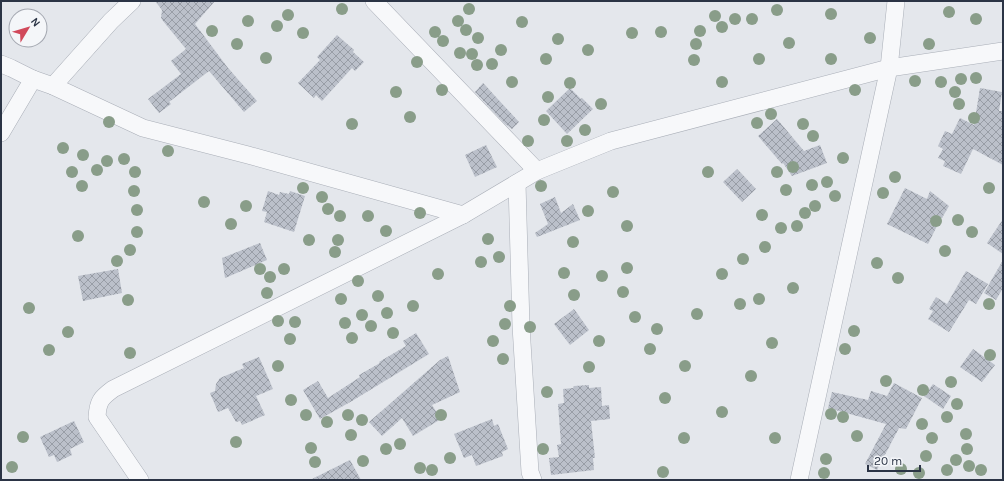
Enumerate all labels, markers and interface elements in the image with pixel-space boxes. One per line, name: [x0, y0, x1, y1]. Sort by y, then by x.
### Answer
north arrow: [8, 8, 48, 48]
text: N: [28, 15, 43, 29]
scale bar: [868, 447, 920, 473]
text: 20 m: [874, 454, 902, 468]

